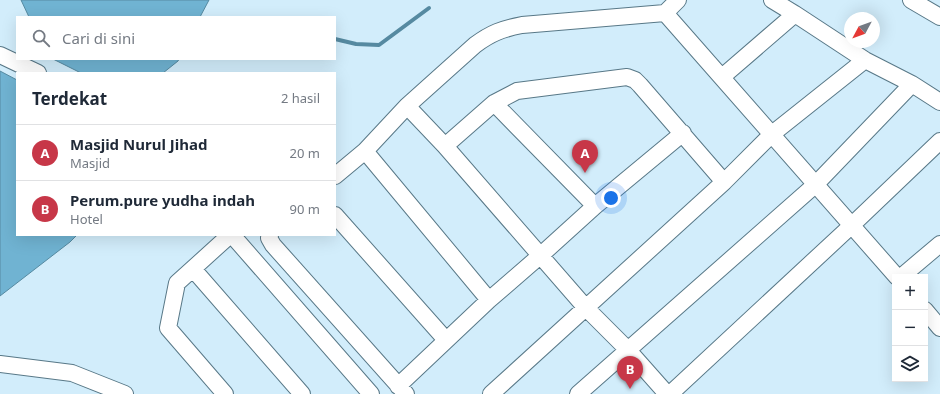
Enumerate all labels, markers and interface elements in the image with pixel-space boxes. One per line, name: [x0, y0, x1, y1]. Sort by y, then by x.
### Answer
north arrow: [844, 12, 880, 48]
search box: [16, 16, 336, 60]
icon: search: [30, 27, 52, 49]
text: Cari di sini: [62, 28, 135, 48]
text: Terdekat: [32, 87, 107, 110]
text: 2 hasil: [281, 89, 320, 107]
text: Masjid Nurul Jihad: [70, 134, 207, 154]
pin: A: [572, 140, 598, 173]
text: A: [41, 144, 50, 162]
text: 20 m: [290, 144, 320, 162]
text: Masjid: [70, 154, 110, 172]
your location: [601, 188, 621, 208]
text: Perum.pure yudha indah: [70, 190, 255, 210]
text: B: [41, 200, 49, 218]
text: 90 m: [290, 200, 320, 218]
text: Hotel: [70, 210, 103, 228]
map controls: [892, 274, 928, 382]
button: +: [892, 274, 928, 310]
button: −: [892, 310, 928, 346]
button: layers: [892, 346, 928, 382]
pin: B: [617, 356, 643, 389]

